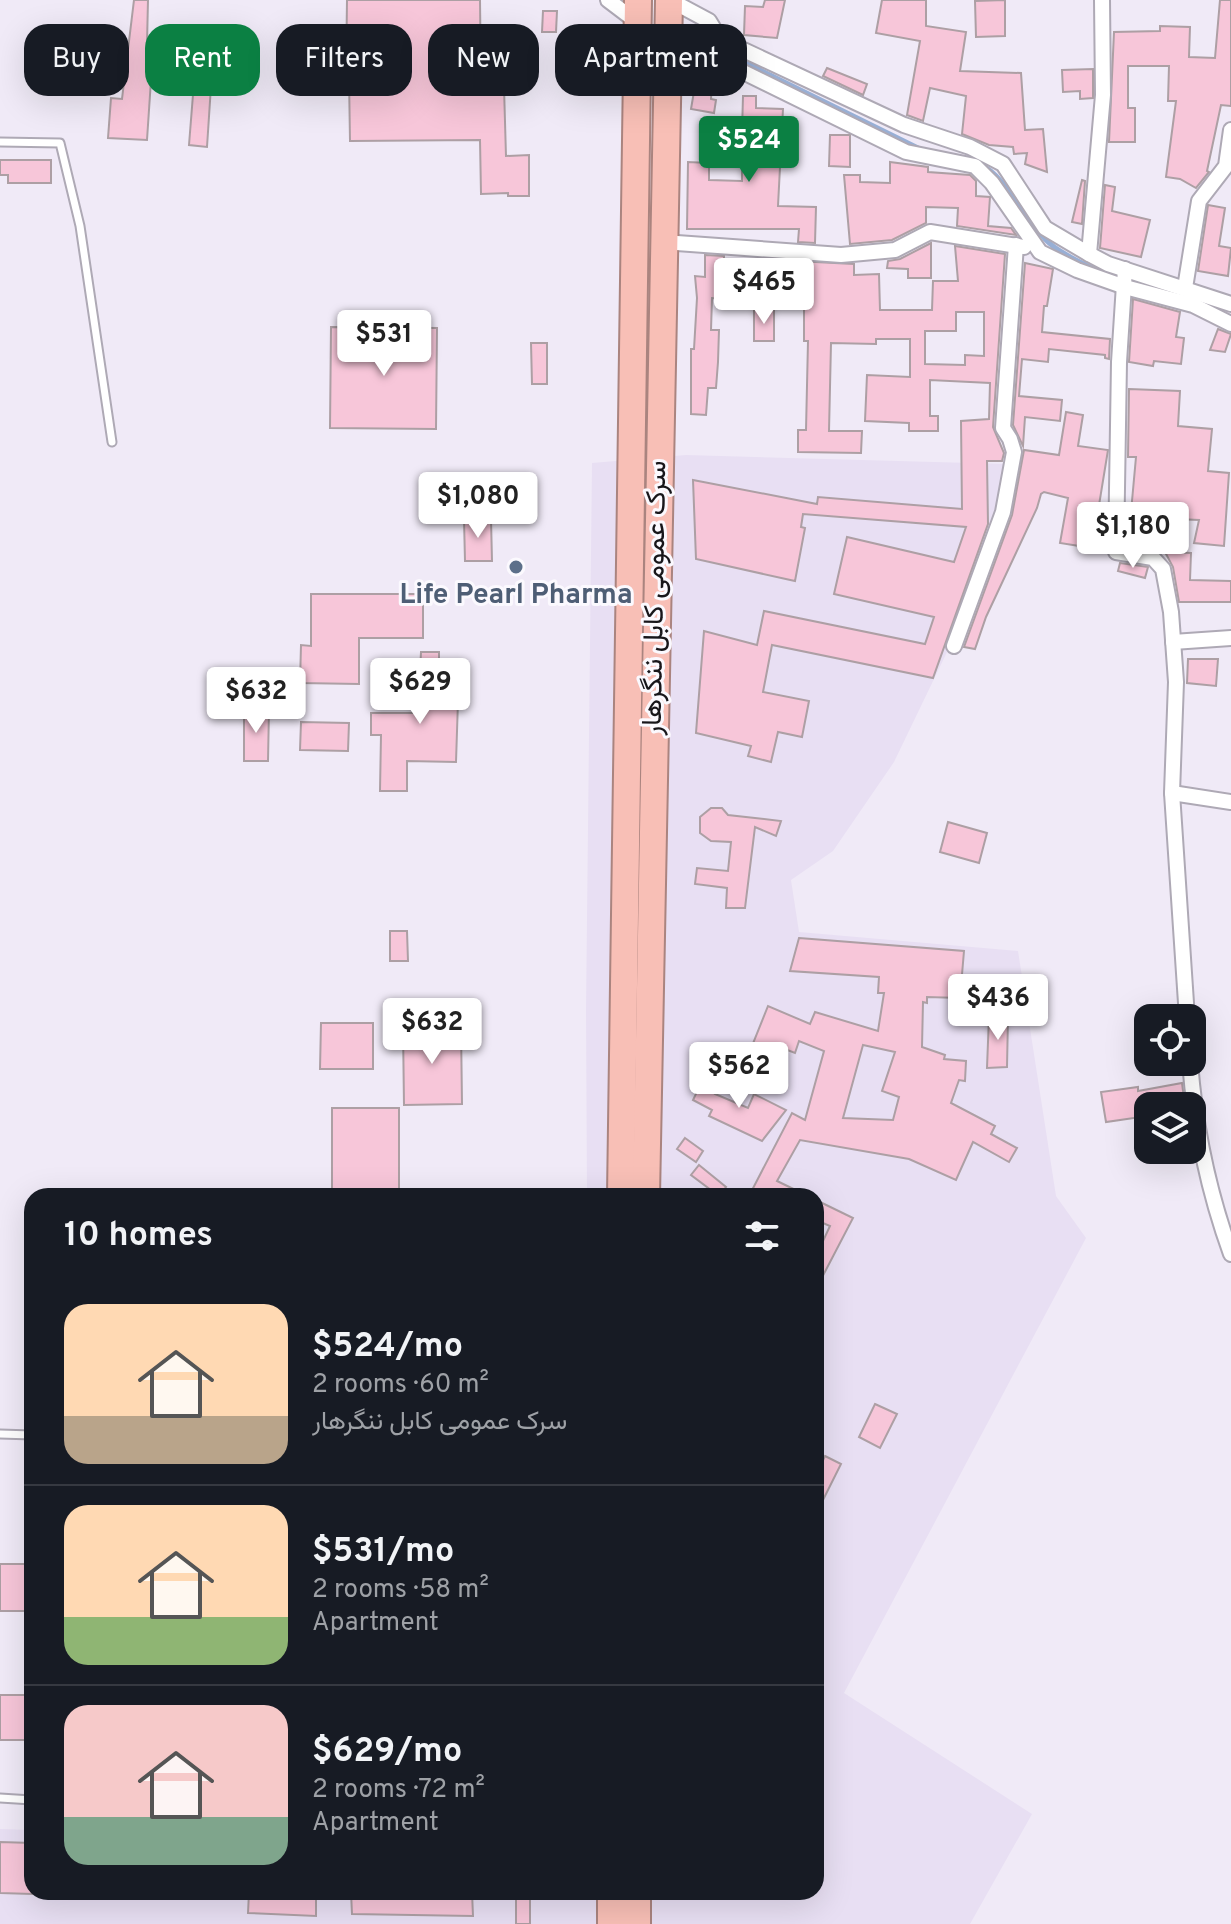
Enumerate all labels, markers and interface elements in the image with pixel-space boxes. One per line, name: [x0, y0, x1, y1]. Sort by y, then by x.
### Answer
chip: Buy: [24, 24, 129, 96]
chip: Rent: [145, 24, 260, 96]
chip: Filters: [276, 24, 412, 96]
chip: New: [428, 24, 539, 96]
chip: Apartment: [555, 24, 747, 96]
pin: $524: [702, 116, 796, 184]
text: $524: [717, 125, 781, 158]
pin: $465: [717, 258, 811, 326]
text: $465: [732, 267, 796, 300]
pin: $531: [337, 310, 431, 378]
text: $531: [355, 319, 413, 352]
street label: سرک عمومی کابل ننگرهار: [636, 460, 676, 737]
pin: $1,080: [413, 472, 543, 540]
text: $1,080: [437, 481, 519, 514]
pin: $1,180: [1068, 502, 1198, 570]
text: $1,180: [1095, 511, 1171, 544]
marker: Life Pearl Pharma: [507, 558, 525, 576]
place label: Life Pearl Pharma: [399, 578, 633, 614]
pin: $629: [373, 658, 467, 726]
pin: $632: [209, 667, 303, 735]
text: $629: [388, 667, 452, 700]
text: $632: [225, 676, 287, 709]
pin: $436: [951, 974, 1045, 1042]
text: $436: [966, 983, 1030, 1016]
pin: $632: [385, 998, 479, 1066]
map controls: [1134, 1004, 1206, 1164]
button: locate: [1134, 1004, 1206, 1076]
text: $632: [401, 1007, 463, 1040]
pin: $562: [692, 1042, 786, 1110]
text: $562: [707, 1051, 771, 1084]
button: layers: [1134, 1092, 1206, 1164]
icon: filters: [740, 1214, 784, 1258]
text: 10 homes: [64, 1215, 213, 1258]
text: $524/mo: [312, 1326, 463, 1369]
icon: home: [128, 1336, 224, 1432]
text: 2 rooms · 60 m²: [312, 1369, 489, 1402]
text: سرک عمومی کابل ننگرهار: [312, 1406, 567, 1439]
text: $531/mo: [312, 1531, 454, 1574]
icon: home: [128, 1537, 224, 1633]
text: 2 rooms · 58 m²: [312, 1574, 489, 1607]
text: Apartment: [312, 1607, 439, 1640]
text: $629/mo: [312, 1731, 462, 1774]
icon: home: [128, 1737, 224, 1833]
text: 2 rooms · 72 m²: [312, 1774, 485, 1807]
text: Apartment: [312, 1807, 439, 1840]

